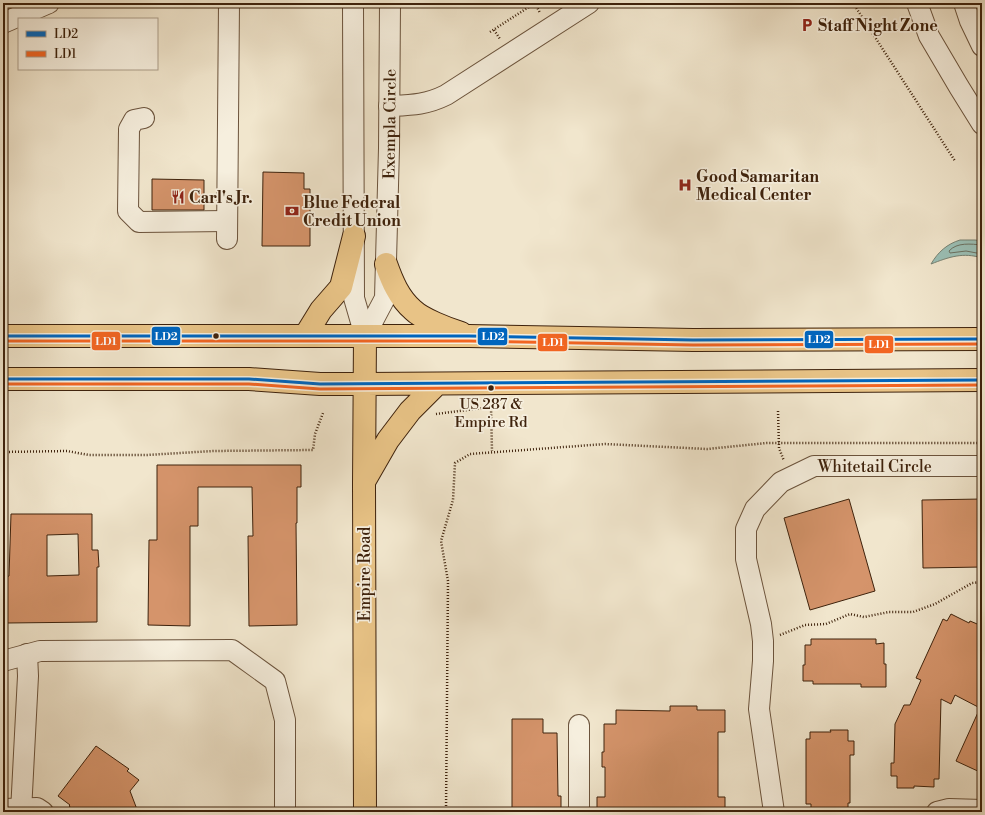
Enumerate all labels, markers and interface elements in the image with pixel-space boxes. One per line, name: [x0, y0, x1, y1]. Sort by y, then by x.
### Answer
place label: Staff Night Zone: [818, 16, 938, 36]
parking icon: Staff Night Zone: [799, 17, 815, 33]
legend: [18, 18, 158, 70]
text: LD2: [54, 27, 78, 42]
text: LD1: [54, 47, 77, 62]
street label: Exempla Circle: [379, 69, 401, 179]
place label: Good Samaritan Medical Center: [696, 167, 819, 205]
hospital icon: Good Samaritan Medical Center: [677, 177, 693, 193]
place label: Carl's Jr.: [189, 188, 253, 208]
restaurant icon: Carl's Jr.: [170, 189, 186, 205]
place label: Blue Federal Credit Union: [303, 193, 401, 231]
bank icon: Blue Federal Credit Union: [284, 203, 300, 219]
line badge: LD2: [151, 326, 181, 346]
line badge: LD2: [477, 327, 508, 346]
text: LD2: [154, 330, 178, 344]
text: LD2: [481, 330, 505, 344]
line badge: LD2: [804, 330, 834, 349]
line badge: LD1: [91, 331, 121, 351]
unlabelled marker: [211, 331, 221, 341]
line badge: LD1: [537, 333, 568, 352]
text: LD2: [807, 333, 831, 347]
text: LD1: [95, 335, 117, 349]
line badge: LD1: [864, 335, 894, 354]
text: LD1: [542, 336, 564, 350]
text: LD1: [868, 338, 890, 352]
marker: US 287 & Empire Rd: [486, 383, 496, 393]
place label: US 287 & Empire Rd: [455, 395, 528, 432]
street label: Whitetail Circle: [817, 457, 932, 477]
street label: Empire Road: [355, 527, 375, 621]

